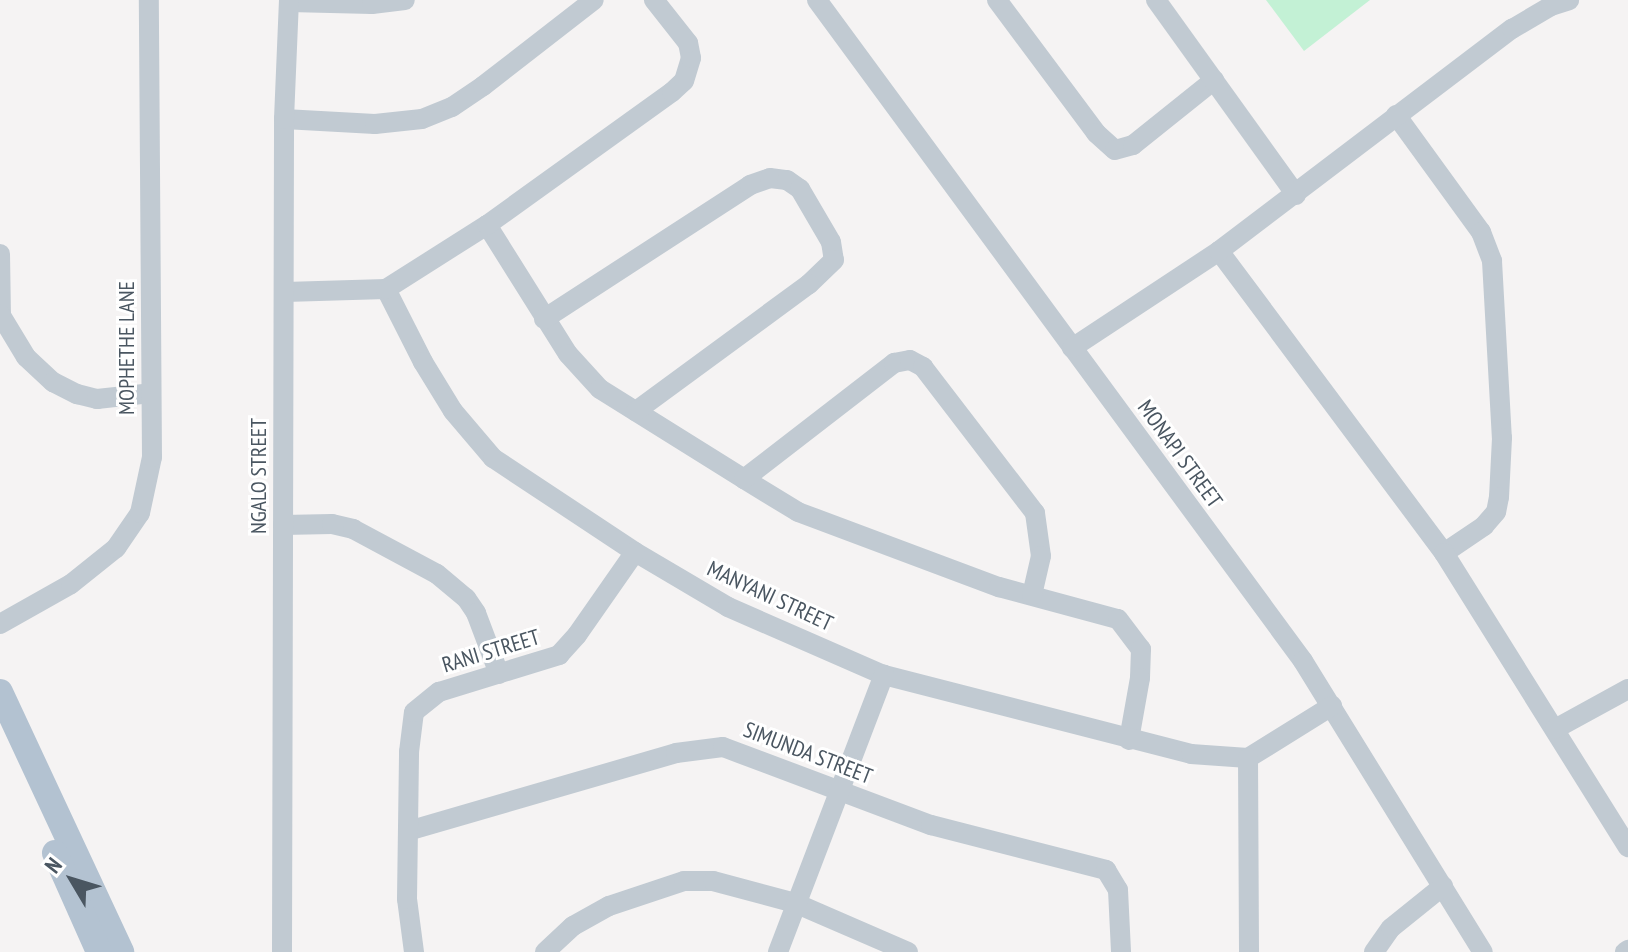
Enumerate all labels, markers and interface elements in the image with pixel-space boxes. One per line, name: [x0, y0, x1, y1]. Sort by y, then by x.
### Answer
street label: MOPHETHE LANE: [114, 281, 140, 415]
street label: MONAPI STREET: [1132, 395, 1228, 513]
street label: NGALO STREET: [246, 418, 272, 534]
street label: MANYANI STREET: [703, 555, 837, 637]
street label: RANI STREET: [439, 624, 543, 678]
street label: SIMUNDA STREET: [740, 716, 876, 790]
north arrow: [32, 840, 112, 920]
text: N: [38, 852, 68, 879]

